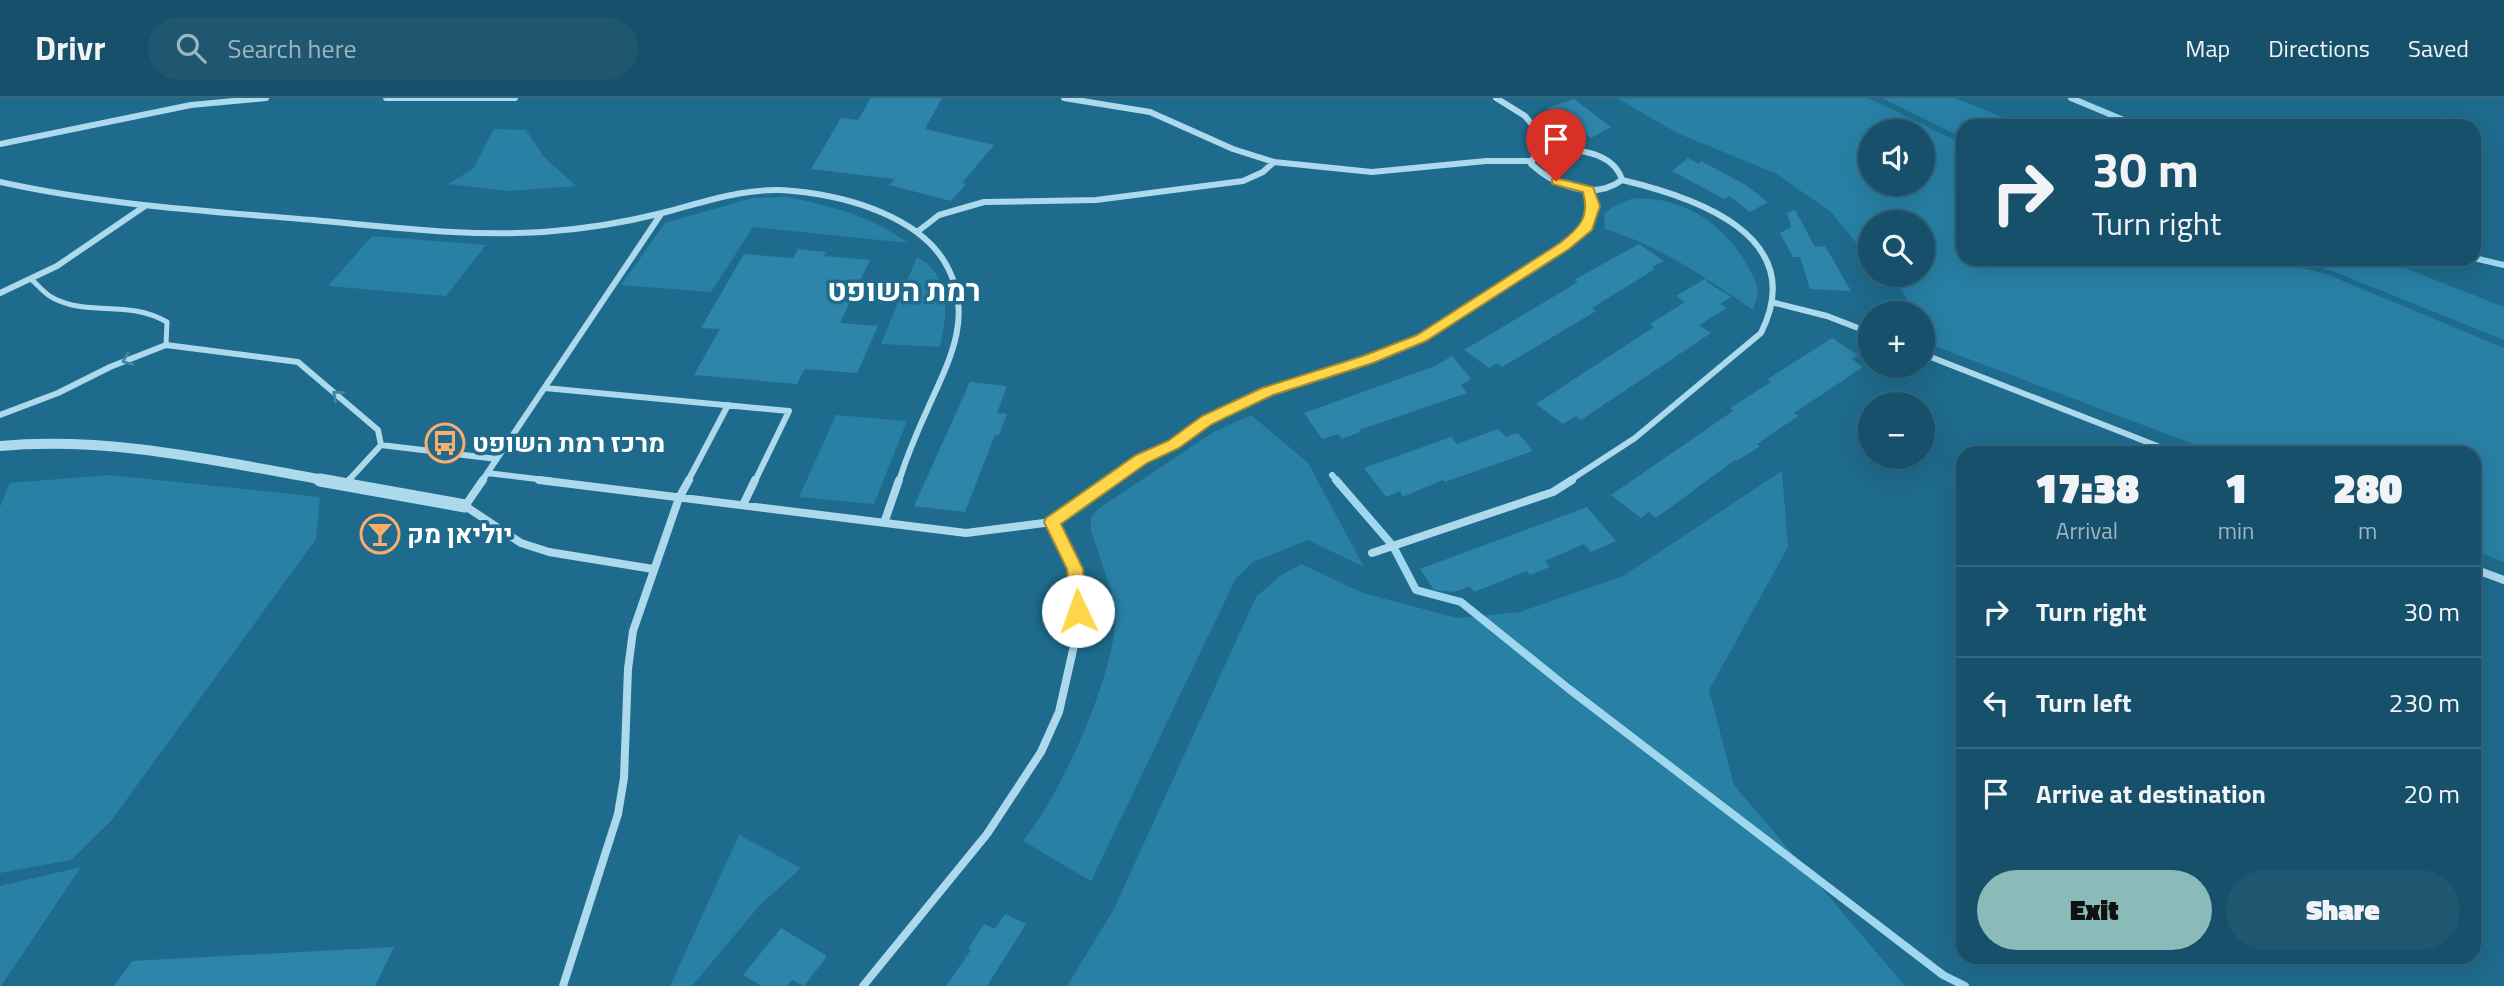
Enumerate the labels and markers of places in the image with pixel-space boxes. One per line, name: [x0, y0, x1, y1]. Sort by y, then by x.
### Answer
pin: [1526, 109, 1586, 181]
bus stop icon: מרכז רמת השופט: [424, 422, 466, 464]
place label: מרכז רמת השופט: [472, 423, 665, 462]
bar icon: יוליאן מק: [359, 513, 401, 555]
place label: יוליאן מק: [407, 514, 512, 553]

